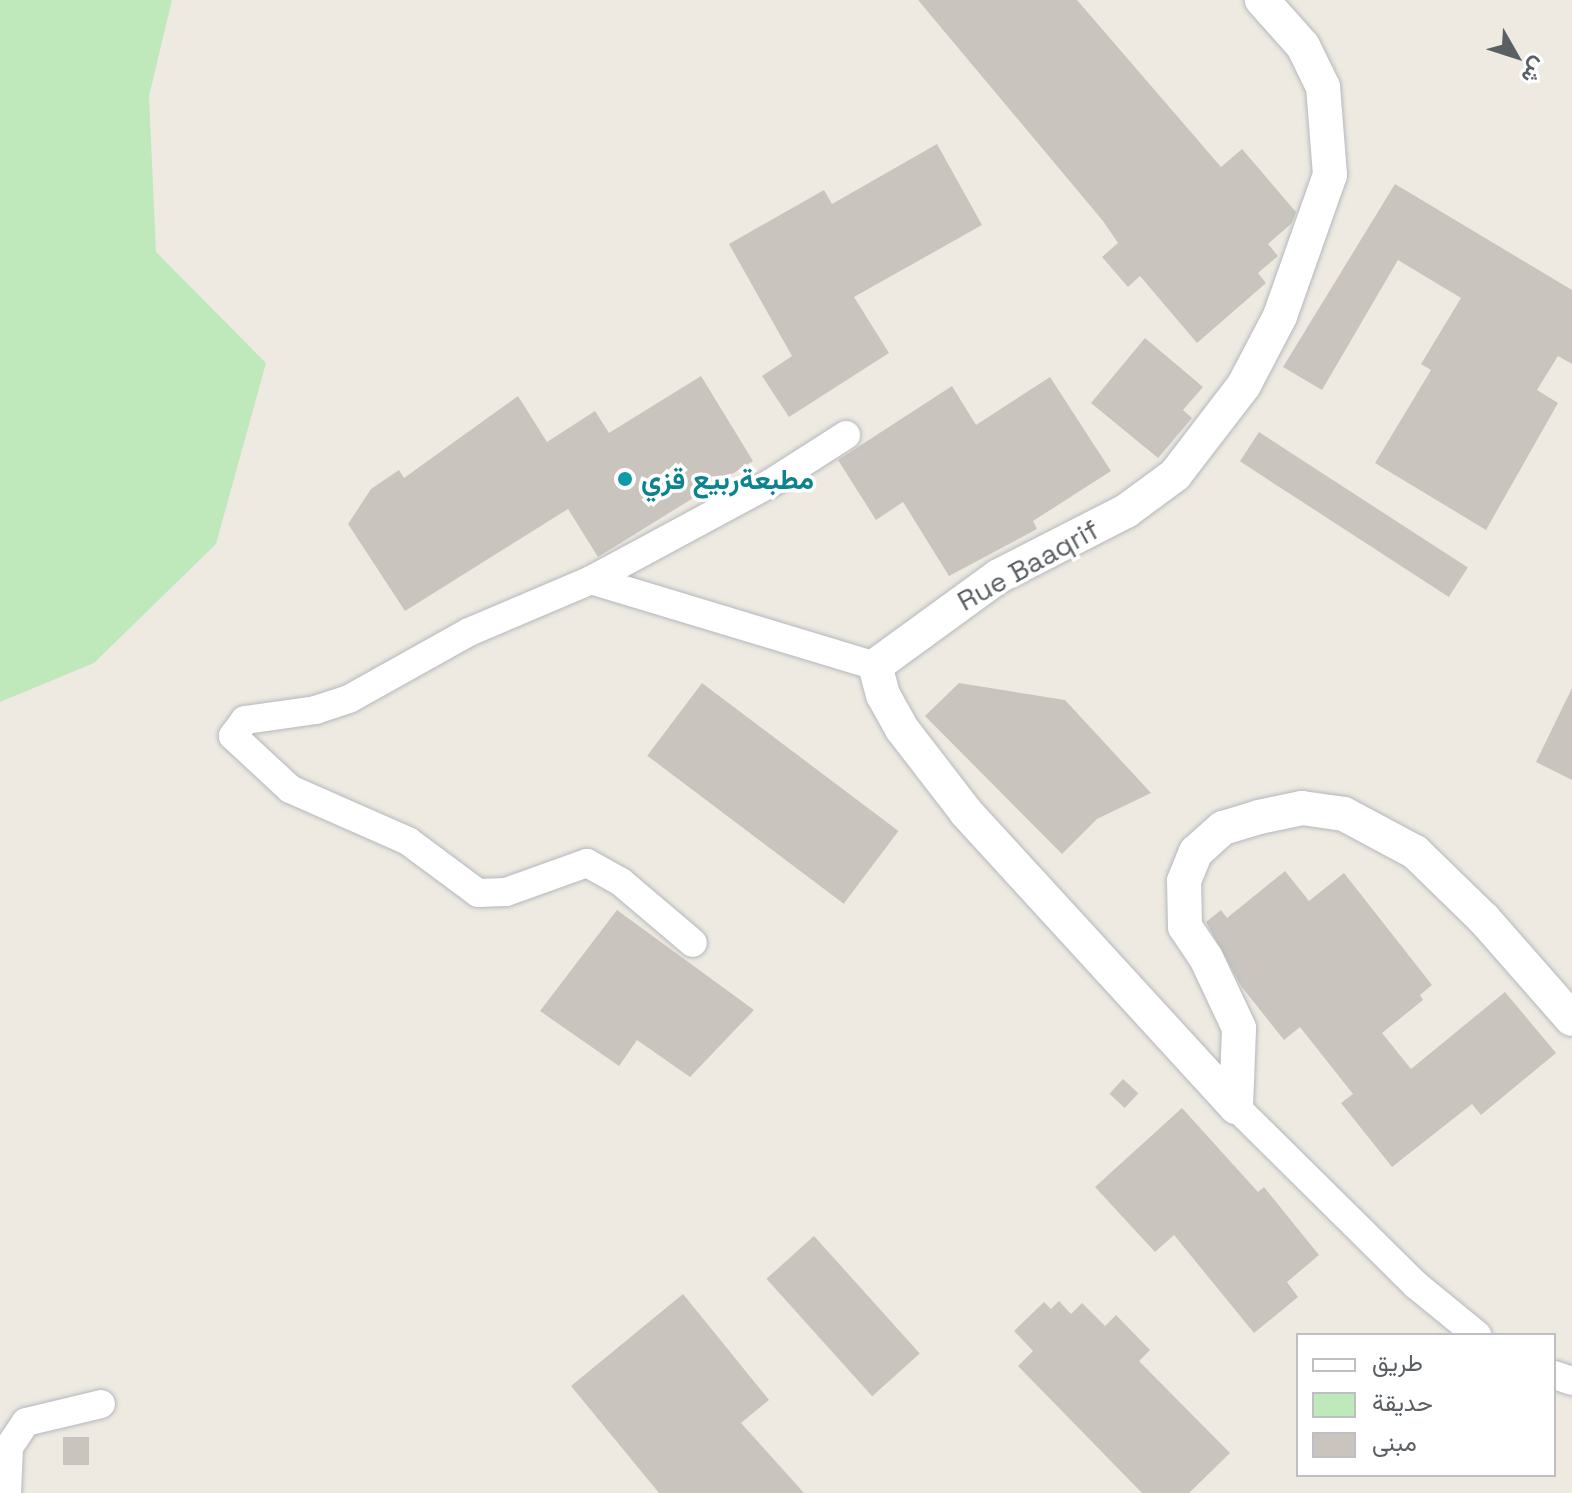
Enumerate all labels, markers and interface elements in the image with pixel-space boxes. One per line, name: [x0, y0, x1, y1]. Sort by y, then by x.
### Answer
north arrow: [1476, 16, 1556, 96]
text: ش: [1515, 52, 1554, 90]
place label: مطبعةربيع قزي: [641, 462, 814, 496]
marker: مطبعةربيع قزي: [616, 470, 634, 488]
street label: Rue Baaqrif: [951, 512, 1105, 618]
legend: [1296, 1333, 1556, 1477]
text: طريق: [1372, 1347, 1423, 1378]
text: حديقة: [1372, 1387, 1433, 1418]
text: مبنى: [1372, 1427, 1417, 1458]

